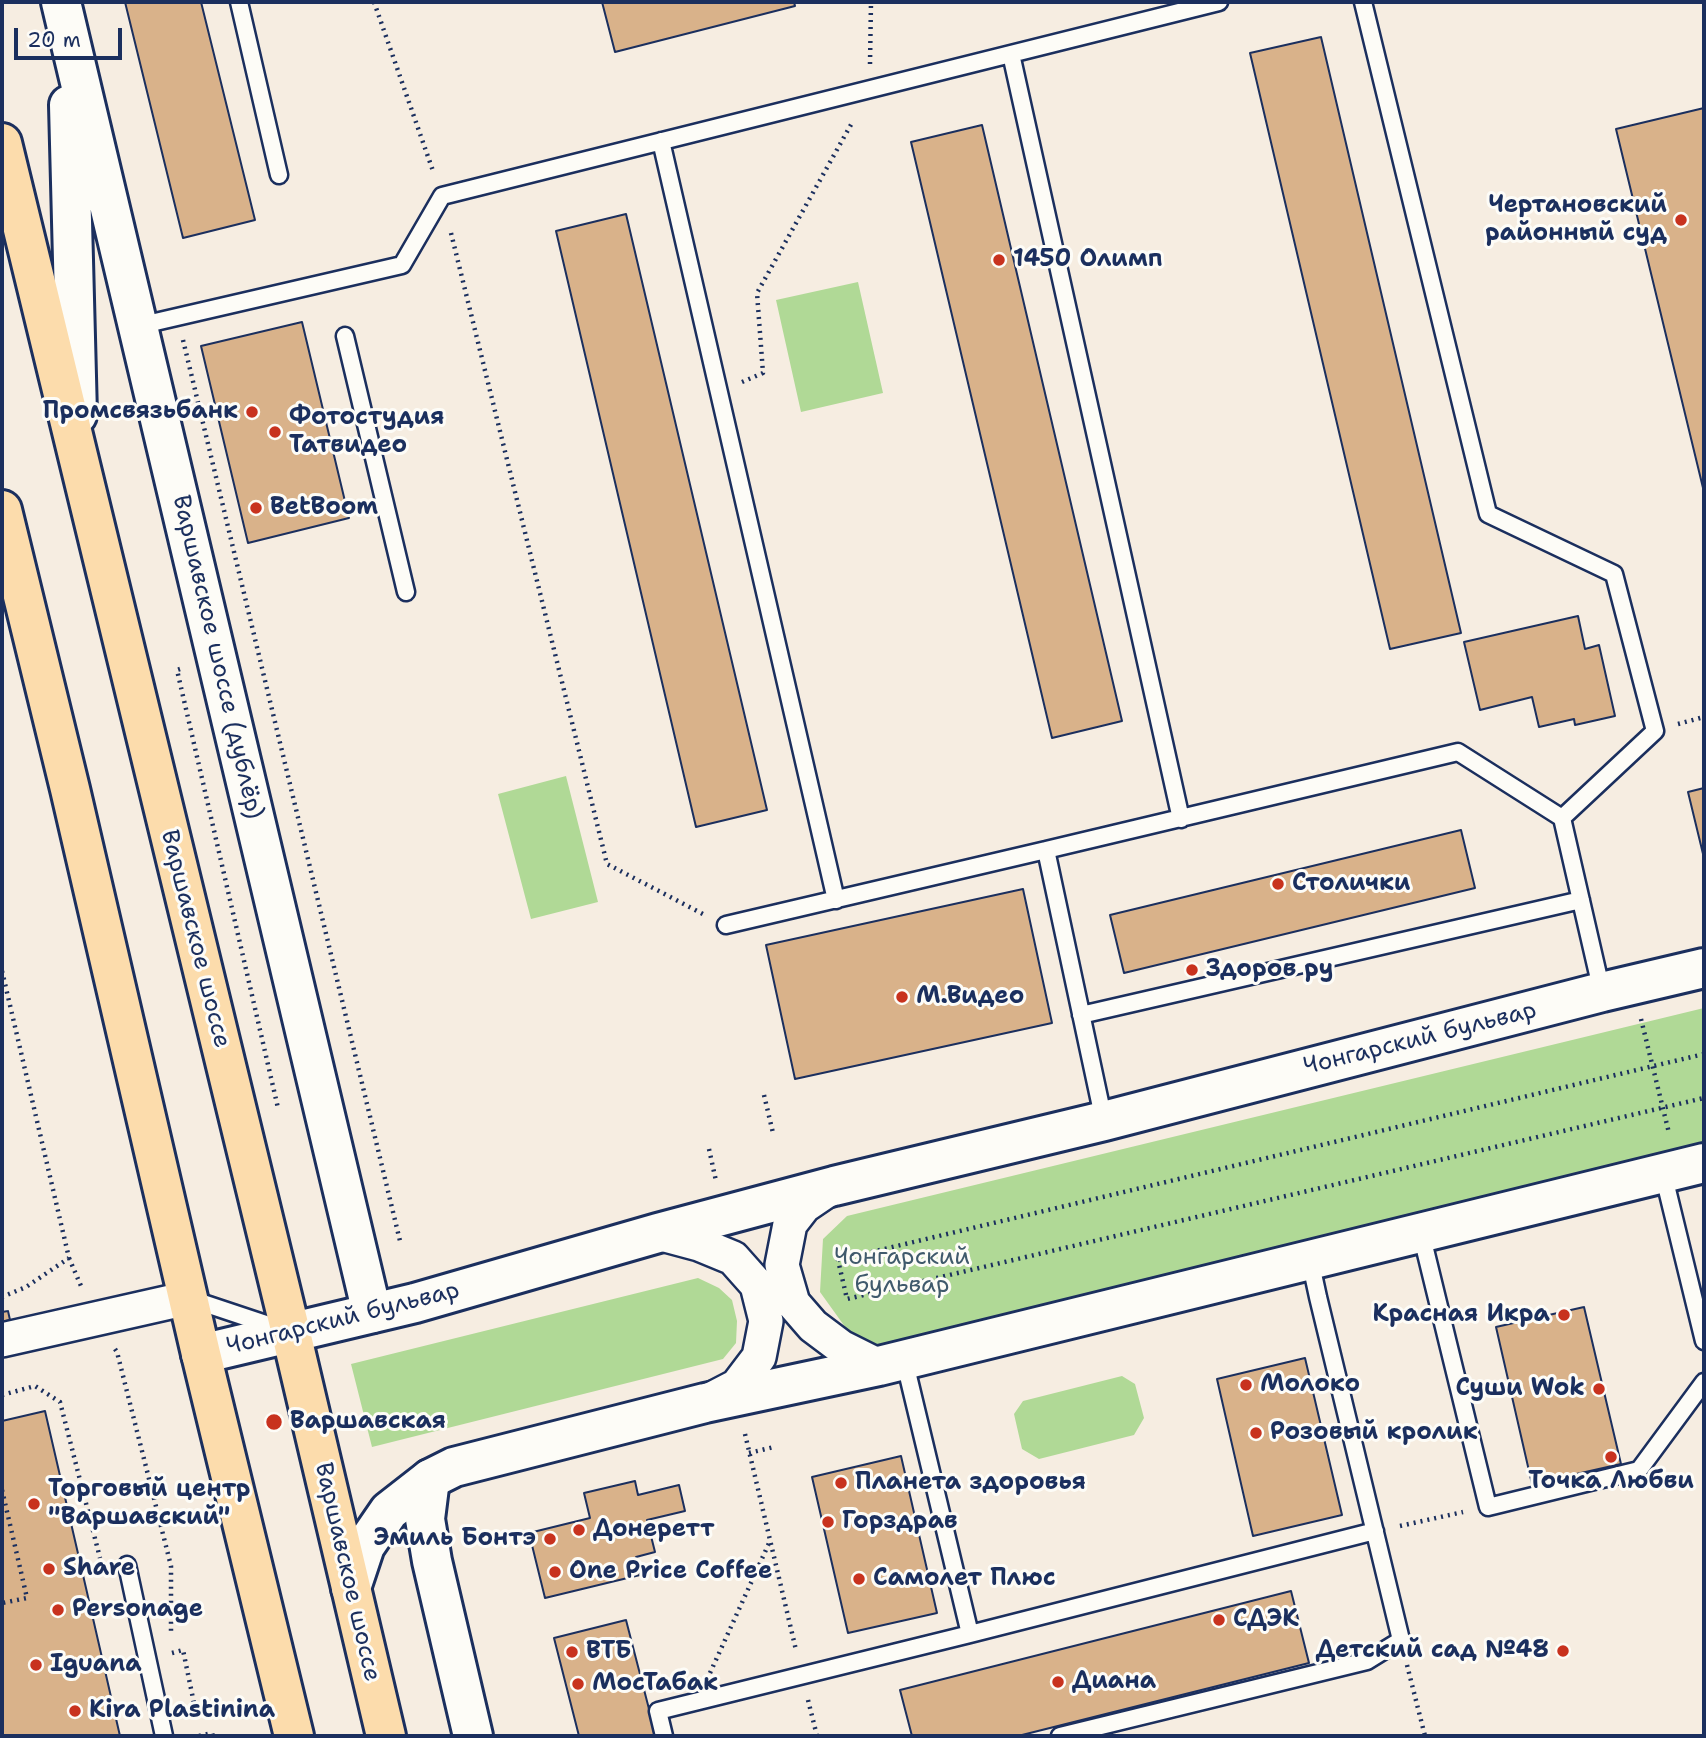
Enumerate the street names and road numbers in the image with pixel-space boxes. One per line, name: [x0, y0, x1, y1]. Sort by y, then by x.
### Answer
street label: Варшавское шоссе (дублёр): [166, 492, 268, 822]
street label: Варшавское шоссе: [154, 827, 236, 1051]
street label: Чонгарский бульвар: [1300, 996, 1540, 1082]
street label: Чонгарский бульвар: [223, 1276, 463, 1362]
street label: Варшавское шоссе: [308, 1460, 386, 1684]

